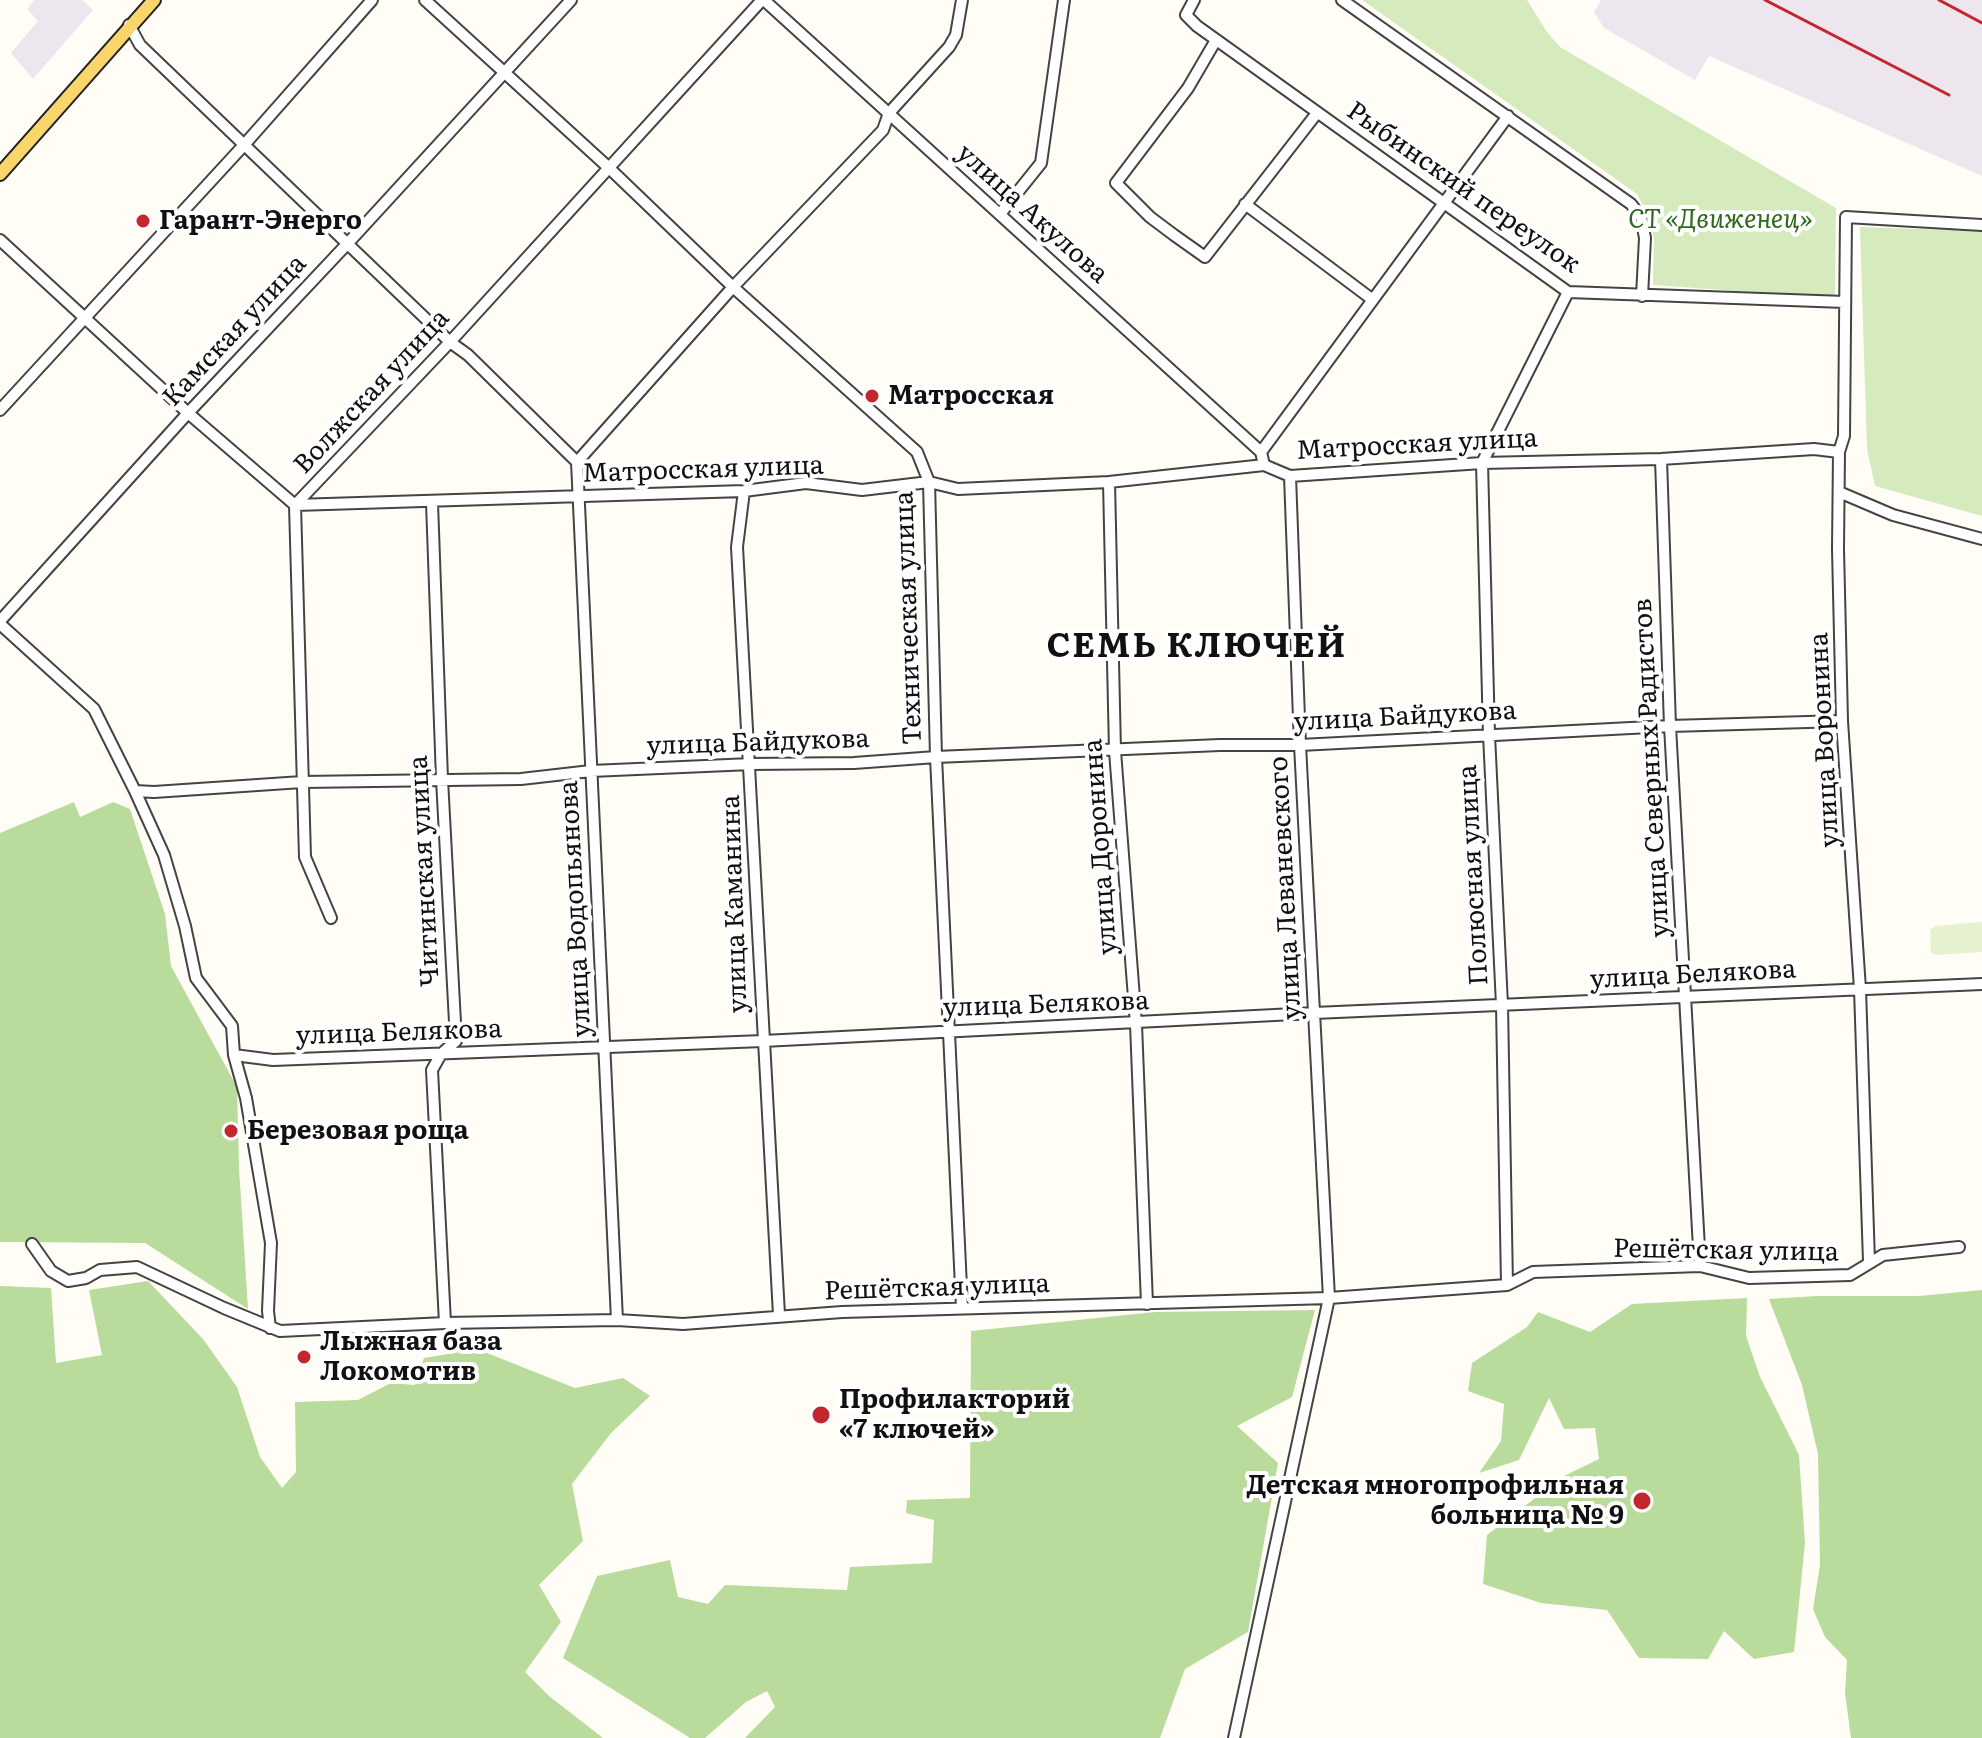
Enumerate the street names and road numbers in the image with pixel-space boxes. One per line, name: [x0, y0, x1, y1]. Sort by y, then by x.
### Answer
street label: Рыбинский переулок: [1340, 96, 1586, 280]
street label: улица Акулова: [950, 138, 1114, 290]
street label: Камская улица: [157, 249, 313, 413]
street label: Волжская улица: [288, 303, 456, 481]
street label: Матросская улица: [1295, 423, 1539, 467]
street label: Матросская улица: [582, 450, 824, 490]
street label: Техническая улица: [889, 490, 929, 746]
street label: улица Северных Радистов: [1628, 597, 1676, 939]
street label: улица Воронина: [1804, 632, 1846, 848]
street label: улица Байдукова: [1293, 696, 1517, 738]
street label: улица Байдукова: [646, 724, 870, 762]
street label: улица Доронина: [1078, 738, 1124, 956]
street label: Читинская улица: [403, 755, 447, 987]
street label: улица Леваневского: [1264, 755, 1308, 1021]
street label: Полюсная улица: [1453, 764, 1495, 986]
street label: улица Водопьянова: [554, 780, 598, 1038]
street label: улица Каманина: [716, 794, 754, 1014]
street label: улица Белякова: [1589, 954, 1797, 996]
street label: улица Белякова: [942, 986, 1150, 1024]
street label: улица Белякова: [295, 1014, 503, 1052]
street label: Решётская улица: [1613, 1233, 1839, 1269]
street label: Решётская улица: [824, 1268, 1050, 1308]

